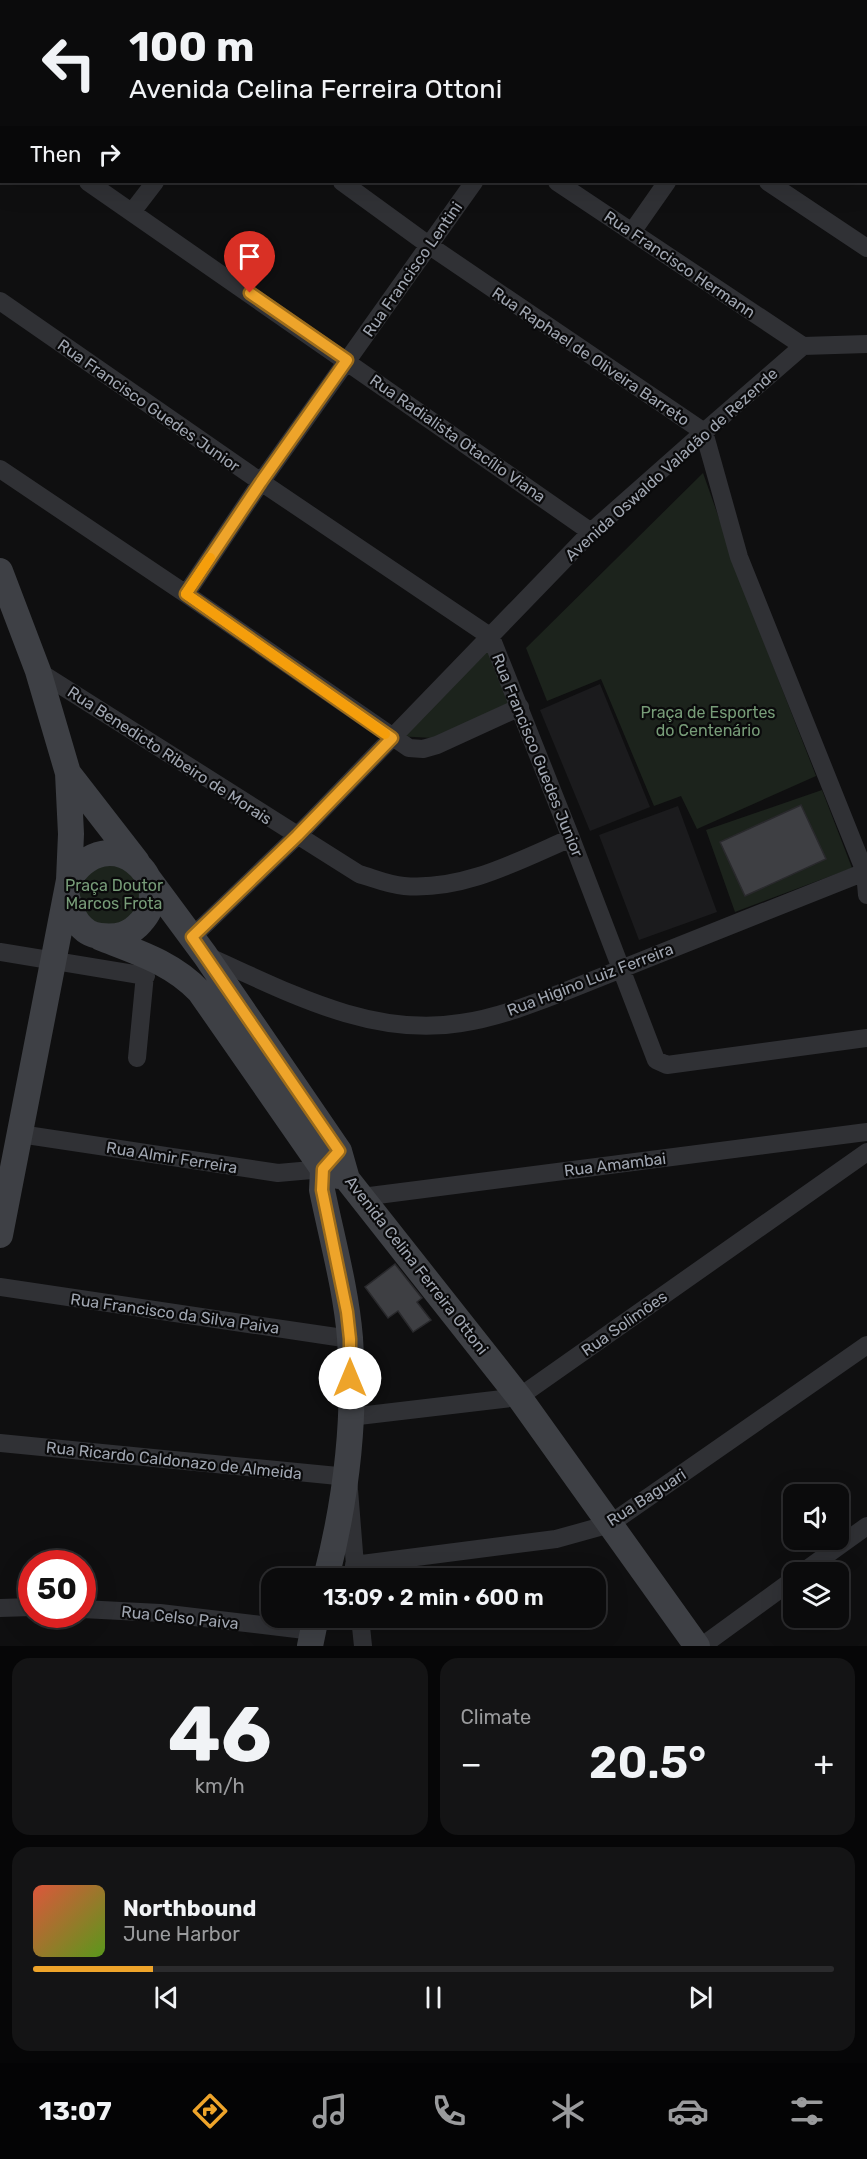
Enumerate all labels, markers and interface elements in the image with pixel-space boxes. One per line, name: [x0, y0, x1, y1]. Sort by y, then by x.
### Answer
text: 100 m: [129, 22, 254, 72]
icon: left: [30, 24, 108, 102]
text: Avenida Celina Ferreira Ottoni: [129, 73, 502, 105]
icon: right: [93, 138, 126, 171]
text: Then: [30, 141, 81, 168]
street label: Rua Francisco Lentini: [359, 198, 466, 340]
street label: Rua Francisco Hermann: [601, 207, 759, 322]
pin: [224, 231, 275, 293]
icon: arrive: [233, 240, 266, 273]
street label: Rua Raphael de Oliveira Barreto: [488, 283, 693, 430]
street label: Rua Francisco Guedes Junior: [54, 335, 243, 476]
street label: Avenida Oswaldo Valadão de Rezende: [561, 364, 782, 565]
street label: Rua Radialista Otacílio Viana: [366, 370, 549, 506]
street label: Rua Francisco Guedes Junior: [488, 651, 587, 860]
street label: Rua Benedicto Ribeiro de Morais: [64, 682, 275, 829]
park label: Praça de Esportes do Centenário: [640, 703, 776, 740]
park label: Praça Doutor Marcos Frota: [65, 876, 163, 913]
street label: Rua Higino Luiz Ferreira: [504, 939, 676, 1020]
street label: Rua Almir Ferreira: [105, 1138, 239, 1177]
street label: Rua Amambai: [563, 1149, 667, 1180]
street label: Avenida Celina Ferreira Ottoni: [341, 1172, 492, 1358]
street label: Rua Solimões: [578, 1287, 671, 1360]
street label: Rua Francisco da Silva Paiva: [69, 1289, 281, 1338]
position arrow: [318, 1346, 382, 1410]
street label: Rua Ricardo Caldonazo de Almeida: [45, 1438, 303, 1483]
street label: Rua Baguari: [603, 1465, 689, 1530]
map controls: [783, 1484, 849, 1628]
button: sound: [783, 1484, 849, 1550]
speed limit sign: 50: [18, 1550, 96, 1628]
button: layers: [783, 1562, 849, 1628]
text: 13:09 · 2 min · 600 m: [323, 1584, 544, 1611]
street label: Rua Celso Paiva: [120, 1602, 240, 1633]
text: 46: [168, 1688, 272, 1781]
text: Climate: [461, 1705, 531, 1729]
text: 20.5°: [589, 1736, 706, 1789]
text: −: [461, 1744, 482, 1783]
text: +: [813, 1744, 834, 1783]
text: km/h: [195, 1774, 245, 1798]
text: Northbound: [123, 1895, 256, 1922]
text: June Harbor: [123, 1922, 240, 1946]
icon: previous: [150, 1981, 183, 2014]
icon: pause: [417, 1981, 450, 2014]
icon: next: [684, 1981, 717, 2014]
icon: directions: [189, 2090, 231, 2132]
icon: music: [309, 2090, 351, 2132]
icon: phone: [428, 2090, 470, 2132]
icon: climate: [547, 2090, 589, 2132]
icon: car: [667, 2090, 709, 2132]
icon: filters: [786, 2090, 828, 2132]
text: 13:07: [39, 2095, 112, 2127]

